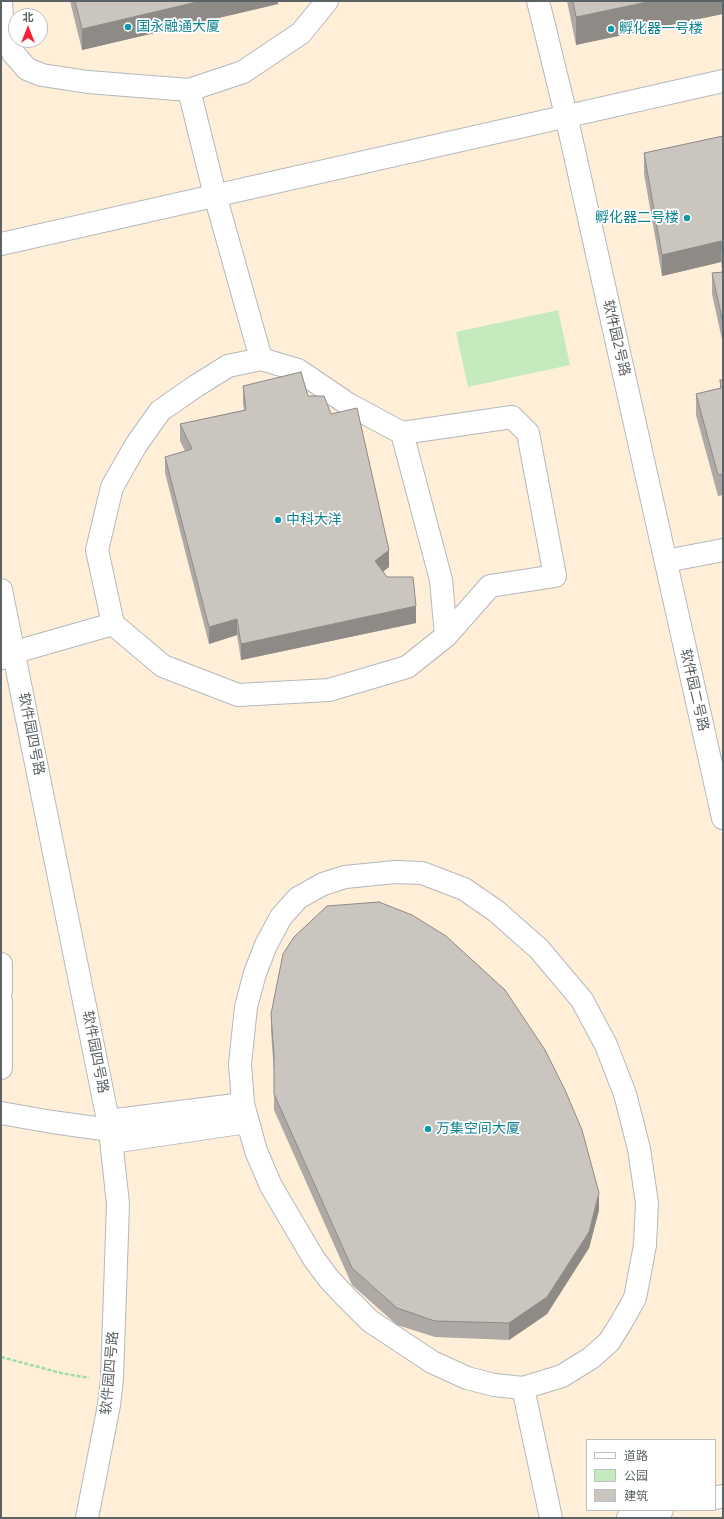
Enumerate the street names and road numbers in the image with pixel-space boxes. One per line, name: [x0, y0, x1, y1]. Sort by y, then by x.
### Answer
street label: 软件园2号路: [599, 298, 633, 378]
street label: 软件园二号路: [676, 647, 712, 733]
street label: 软件园四号路: [15, 691, 47, 777]
street label: 软件园四号路: [79, 1009, 111, 1095]
street label: 软件园四号路: [98, 1330, 122, 1416]

